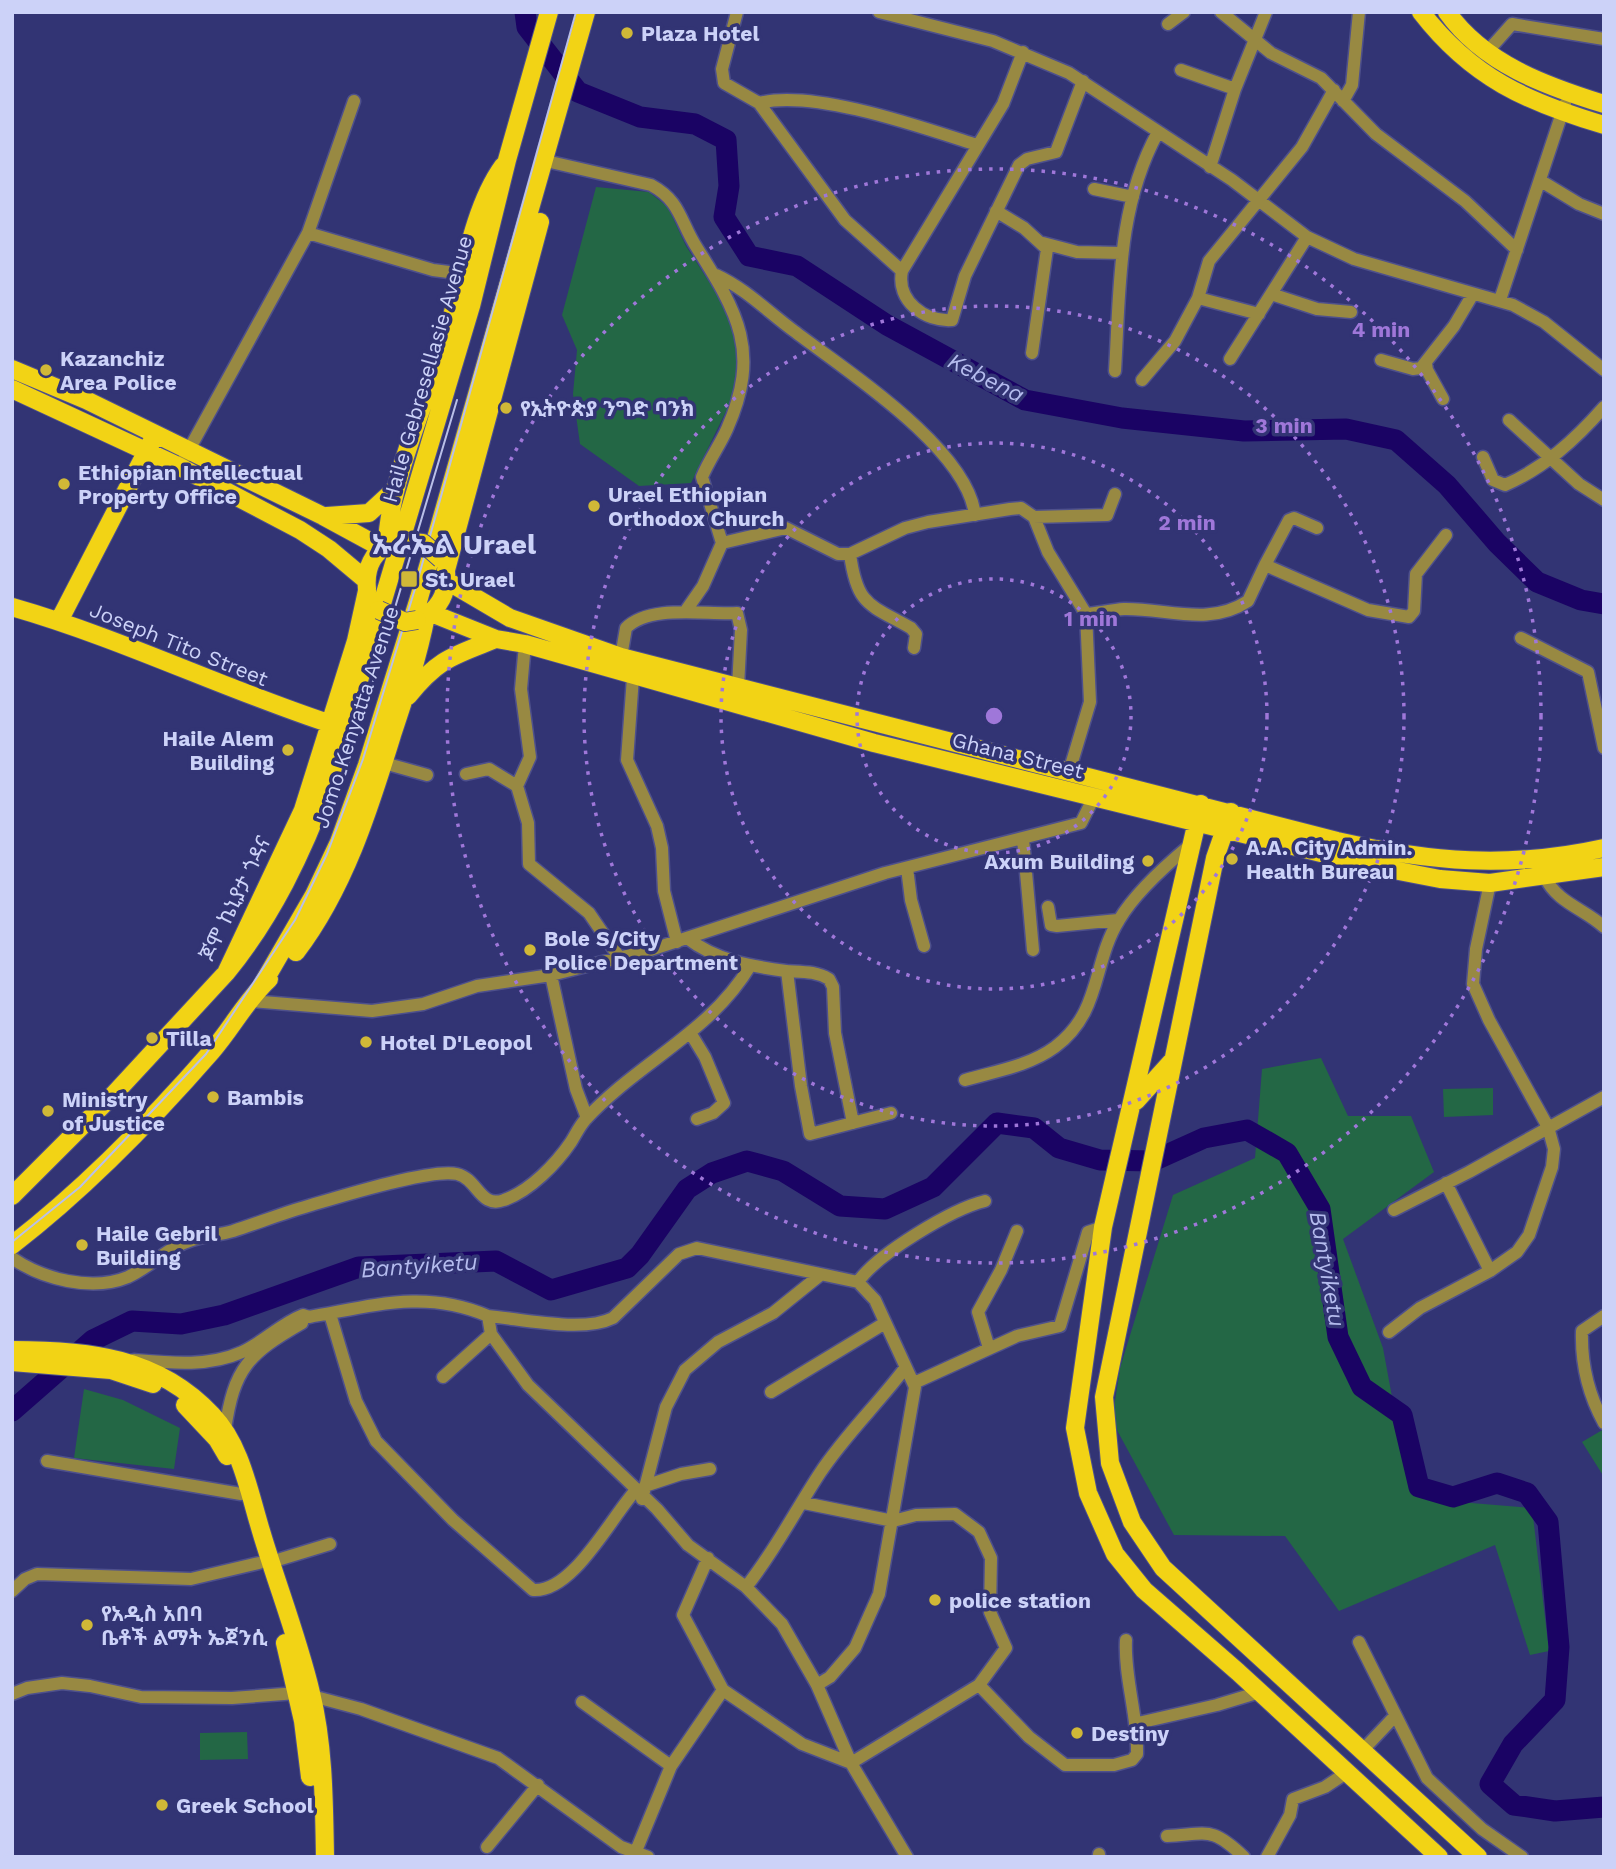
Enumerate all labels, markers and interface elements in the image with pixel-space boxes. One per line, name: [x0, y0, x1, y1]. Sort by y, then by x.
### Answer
place label: Plaza Hotel: [641, 21, 759, 46]
marker: Plaza Hotel: [619, 25, 635, 41]
street label: Haile Gebresellasie Avenue: [377, 233, 477, 505]
text: 4 min: [1352, 317, 1410, 342]
place label: Kazanchiz Area Police: [60, 346, 177, 395]
water label: Kebena: [943, 347, 1029, 409]
marker: Kazanchiz Area Police: [38, 362, 54, 378]
place label: የኢትዮጵያ ንግድ ባንክ: [520, 396, 695, 421]
marker: የኢትዮጵያ ንግድ ባንክ: [498, 400, 514, 416]
text: 3 min: [1255, 413, 1313, 438]
place label: Ethiopian Intellectual Property Office: [78, 460, 303, 509]
marker: Ethiopian Intellectual Property Office: [56, 476, 72, 492]
place label: Urael Ethiopian Orthodox Church: [608, 482, 785, 531]
marker: Urael Ethiopian Orthodox Church: [586, 498, 602, 514]
text: 2 min: [1158, 510, 1216, 535]
district label: ኡራኤል Urael: [372, 528, 537, 561]
place label: St. Urael: [425, 567, 515, 592]
marker: St. Urael: [399, 569, 419, 589]
street label: Joseph Tito Street: [86, 597, 272, 691]
street label: Jomo Kenyatta Avenue: [308, 603, 404, 831]
text: 1 min: [1064, 606, 1118, 631]
centre of rings: [982, 704, 1006, 728]
place label: Haile Alem Building: [163, 726, 274, 775]
street label: Ghana Street: [950, 727, 1087, 783]
marker: Haile Alem Building: [280, 742, 296, 758]
street label: ጆሞ ኬኒያታ ጎዳና: [194, 832, 276, 964]
place label: A.A. City Admin. Health Bureau: [1246, 835, 1413, 884]
place label: Axum Building: [984, 849, 1134, 874]
marker: A.A. City Admin. Health Bureau: [1224, 851, 1240, 867]
marker: Axum Building: [1140, 853, 1156, 869]
place label: Bole S/City Police Department: [544, 926, 738, 975]
marker: Bole S/City Police Department: [522, 942, 538, 958]
place label: Tilla: [166, 1026, 212, 1051]
marker: Tilla: [144, 1030, 160, 1046]
place label: Hotel D'Leopol: [380, 1030, 532, 1055]
marker: Hotel D'Leopol: [358, 1034, 374, 1050]
place label: Bambis: [227, 1085, 304, 1110]
place label: Ministry of Justice: [62, 1087, 165, 1136]
marker: Bambis: [205, 1089, 221, 1105]
marker: Ministry of Justice: [40, 1103, 56, 1119]
water label: Bantyiketu: [1304, 1209, 1350, 1329]
place label: Haile Gebril Building: [96, 1221, 217, 1270]
marker: Haile Gebril Building: [74, 1237, 90, 1253]
water label: Bantyiketu: [360, 1248, 479, 1284]
place label: police station: [949, 1588, 1091, 1613]
marker: police station: [927, 1592, 943, 1608]
place label: የአዲስ አበባ ቤቶች ልማት ኤጀንሲ: [101, 1601, 268, 1650]
marker: የአዲስ አበባ ቤቶች ልማት ኤጀንሲ: [79, 1617, 95, 1633]
place label: Destiny: [1091, 1721, 1169, 1746]
marker: Destiny: [1069, 1725, 1085, 1741]
place label: Greek School: [176, 1793, 314, 1818]
marker: Greek School: [154, 1797, 170, 1813]

